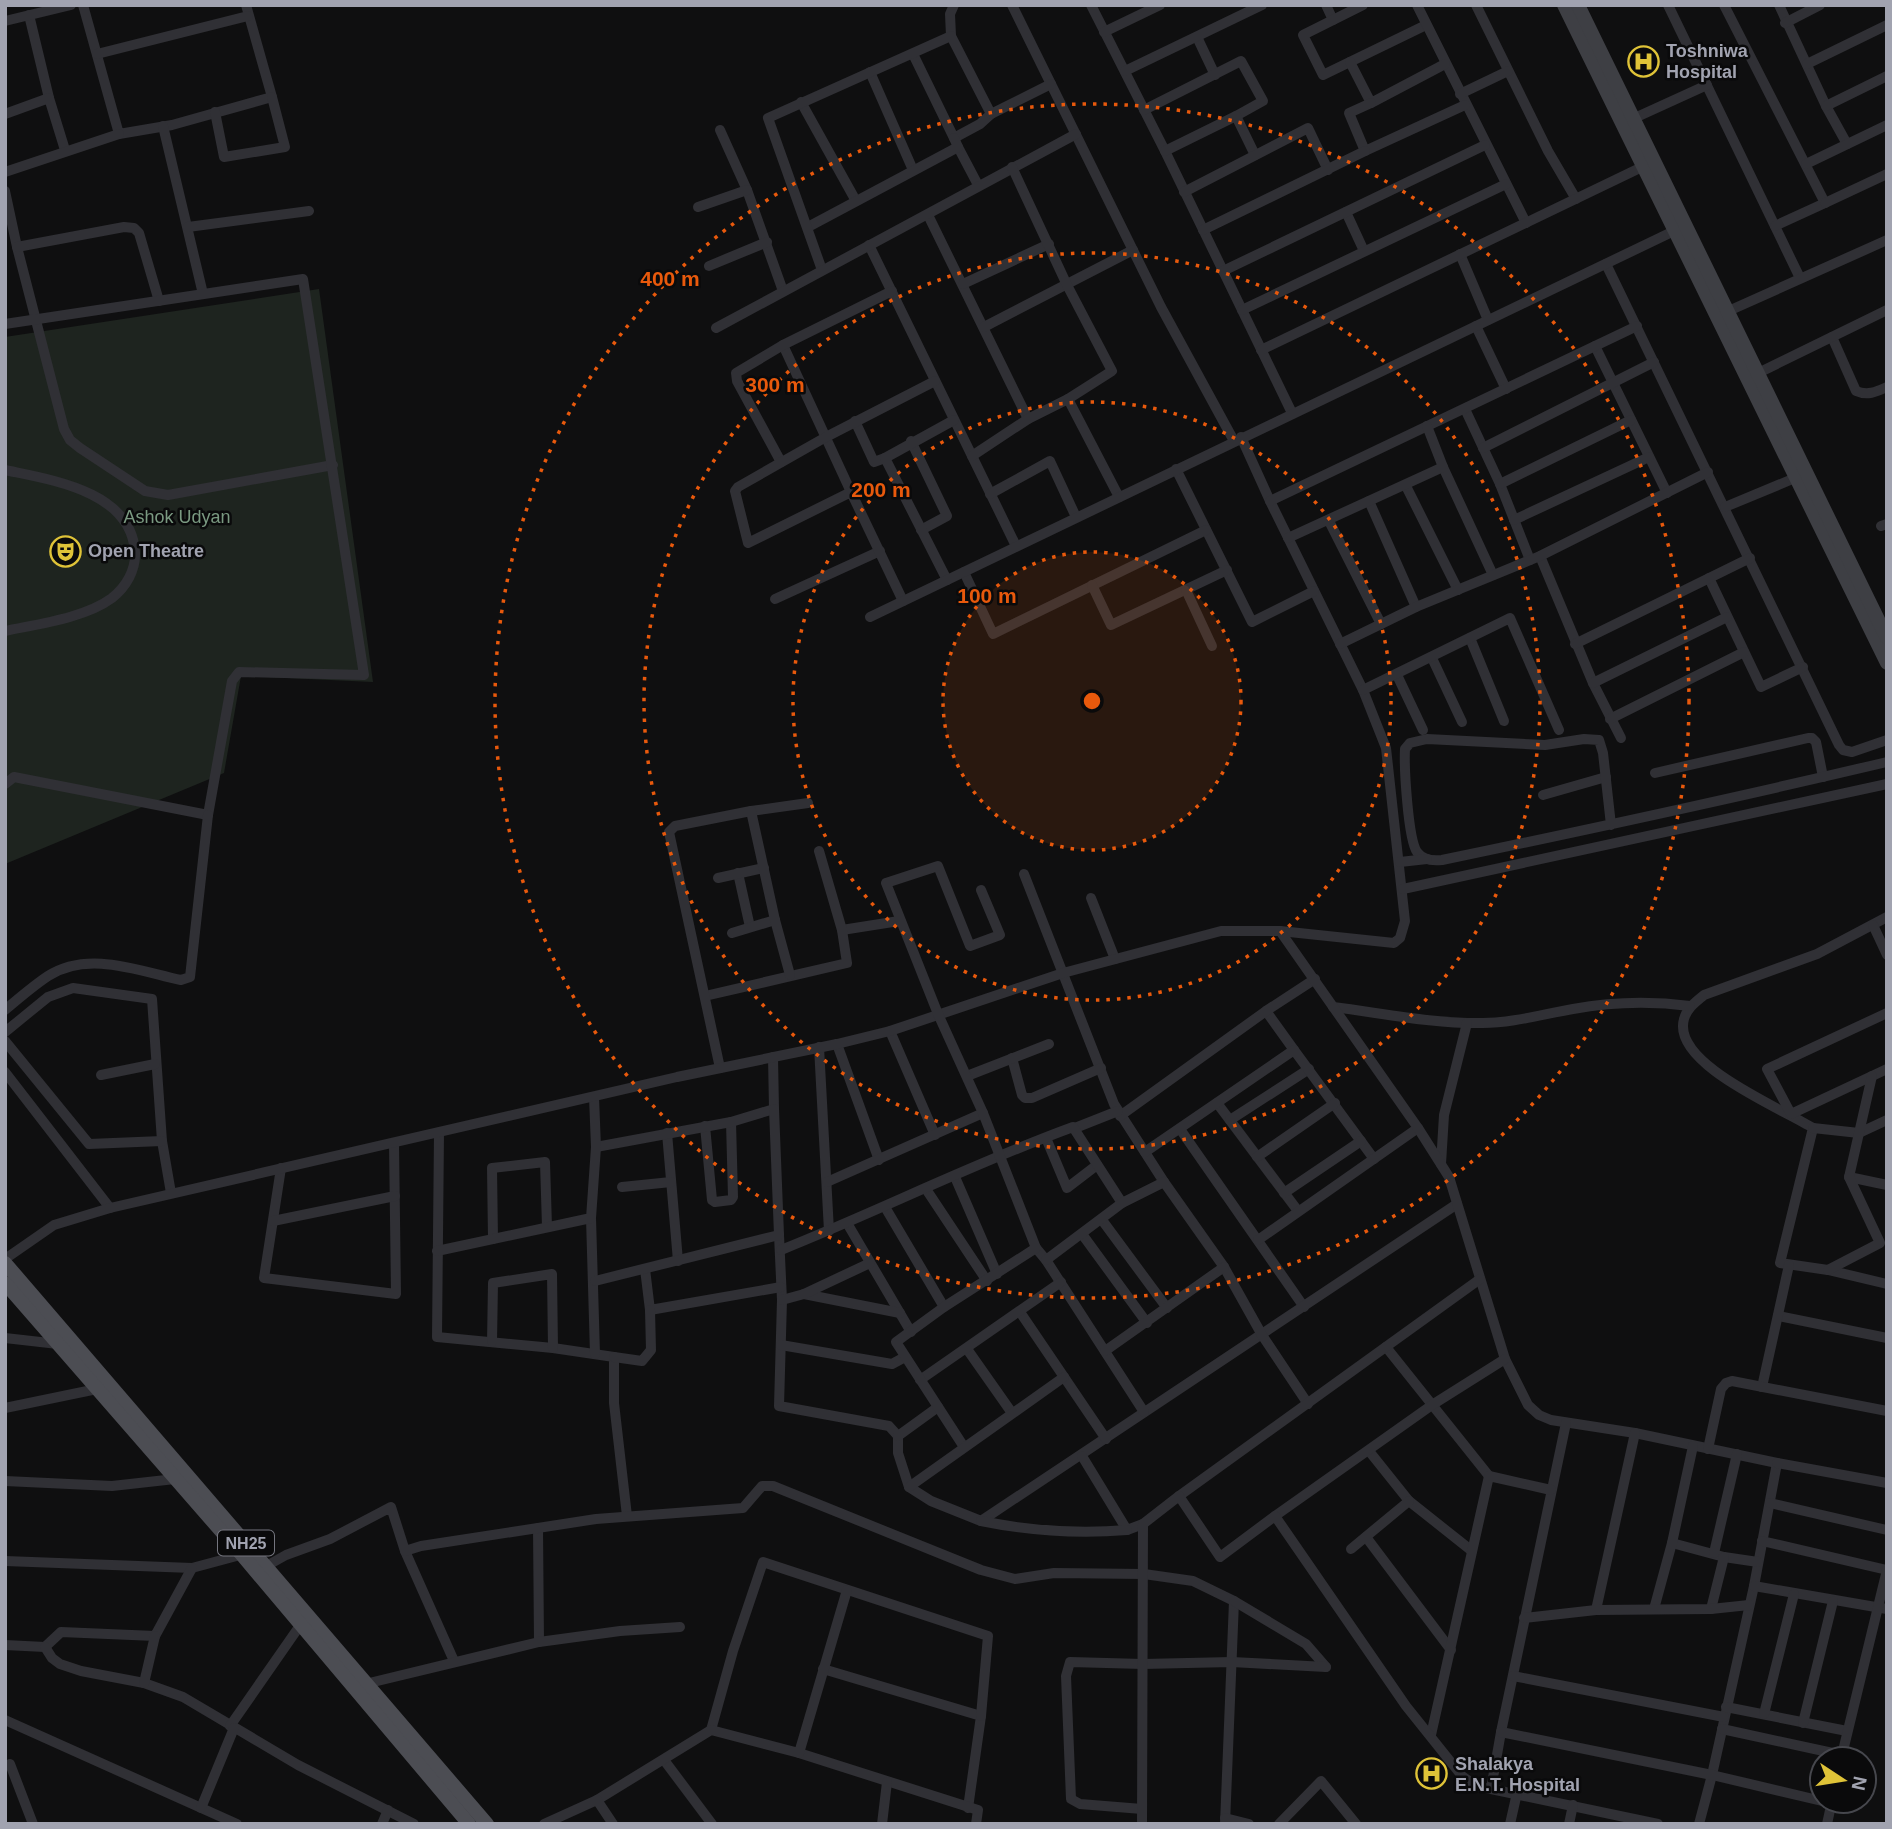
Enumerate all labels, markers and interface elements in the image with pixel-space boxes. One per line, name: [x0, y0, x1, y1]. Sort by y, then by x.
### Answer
place label: Toshniwa Hospital: [1666, 41, 1749, 82]
hospital icon: Toshniwa Hospital: [1626, 44, 1660, 78]
text: 400 m: [640, 267, 700, 290]
text: 300 m: [745, 373, 805, 396]
text: 200 m: [851, 478, 911, 501]
park label: Ashok Udyan: [123, 507, 231, 527]
theatre icon: Open Theatre: [48, 534, 82, 568]
place label: Open Theatre: [88, 541, 204, 561]
text: 100 m: [957, 584, 1017, 607]
centre of rings: [1080, 689, 1104, 713]
road number: NH25: [218, 1530, 274, 1555]
north arrow: [1808, 1745, 1878, 1815]
place label: Shalakya E.N.T. Hospital: [1455, 1754, 1580, 1795]
hospital icon: Shalakya E.N.T. Hospital: [1415, 1757, 1449, 1791]
text: N: [1847, 1775, 1871, 1792]

